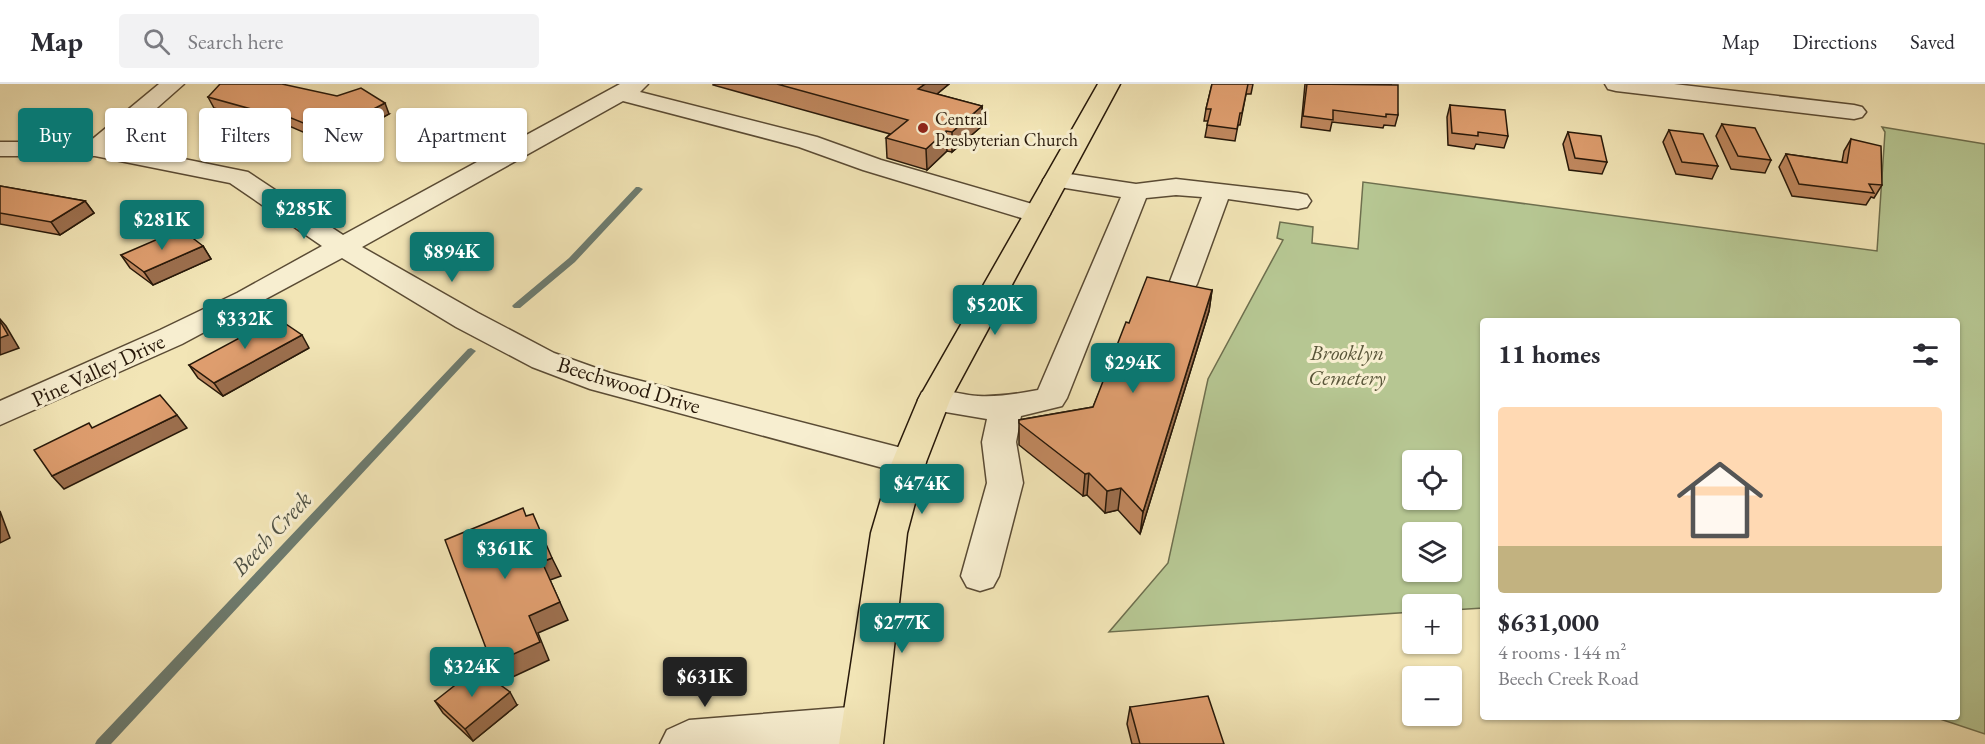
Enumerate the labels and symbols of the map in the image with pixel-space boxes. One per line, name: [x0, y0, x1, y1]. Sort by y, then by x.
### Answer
place label: Central Presbyterian Church: [935, 107, 1078, 151]
marker: Central Presbyterian Church: [916, 121, 930, 135]
pin: $285K: [262, 189, 346, 240]
pin: $281K: [120, 200, 204, 251]
pin: $894K: [410, 232, 494, 283]
pin: $520K: [953, 285, 1037, 336]
pin: $332K: [203, 299, 287, 350]
street label: Pine Valley Drive: [27, 326, 170, 414]
park label: Brooklyn Cemetery: [1308, 338, 1386, 392]
pin: $294K: [1091, 343, 1175, 394]
street label: Beechwood Drive: [554, 349, 704, 421]
pin: $474K: [880, 464, 964, 515]
water label: Beech Creek: [223, 484, 318, 583]
pin: $361K: [463, 529, 547, 580]
pin: $277K: [860, 603, 944, 654]
pin: $324K: [430, 647, 514, 698]
pin: $631K: [663, 657, 747, 708]

